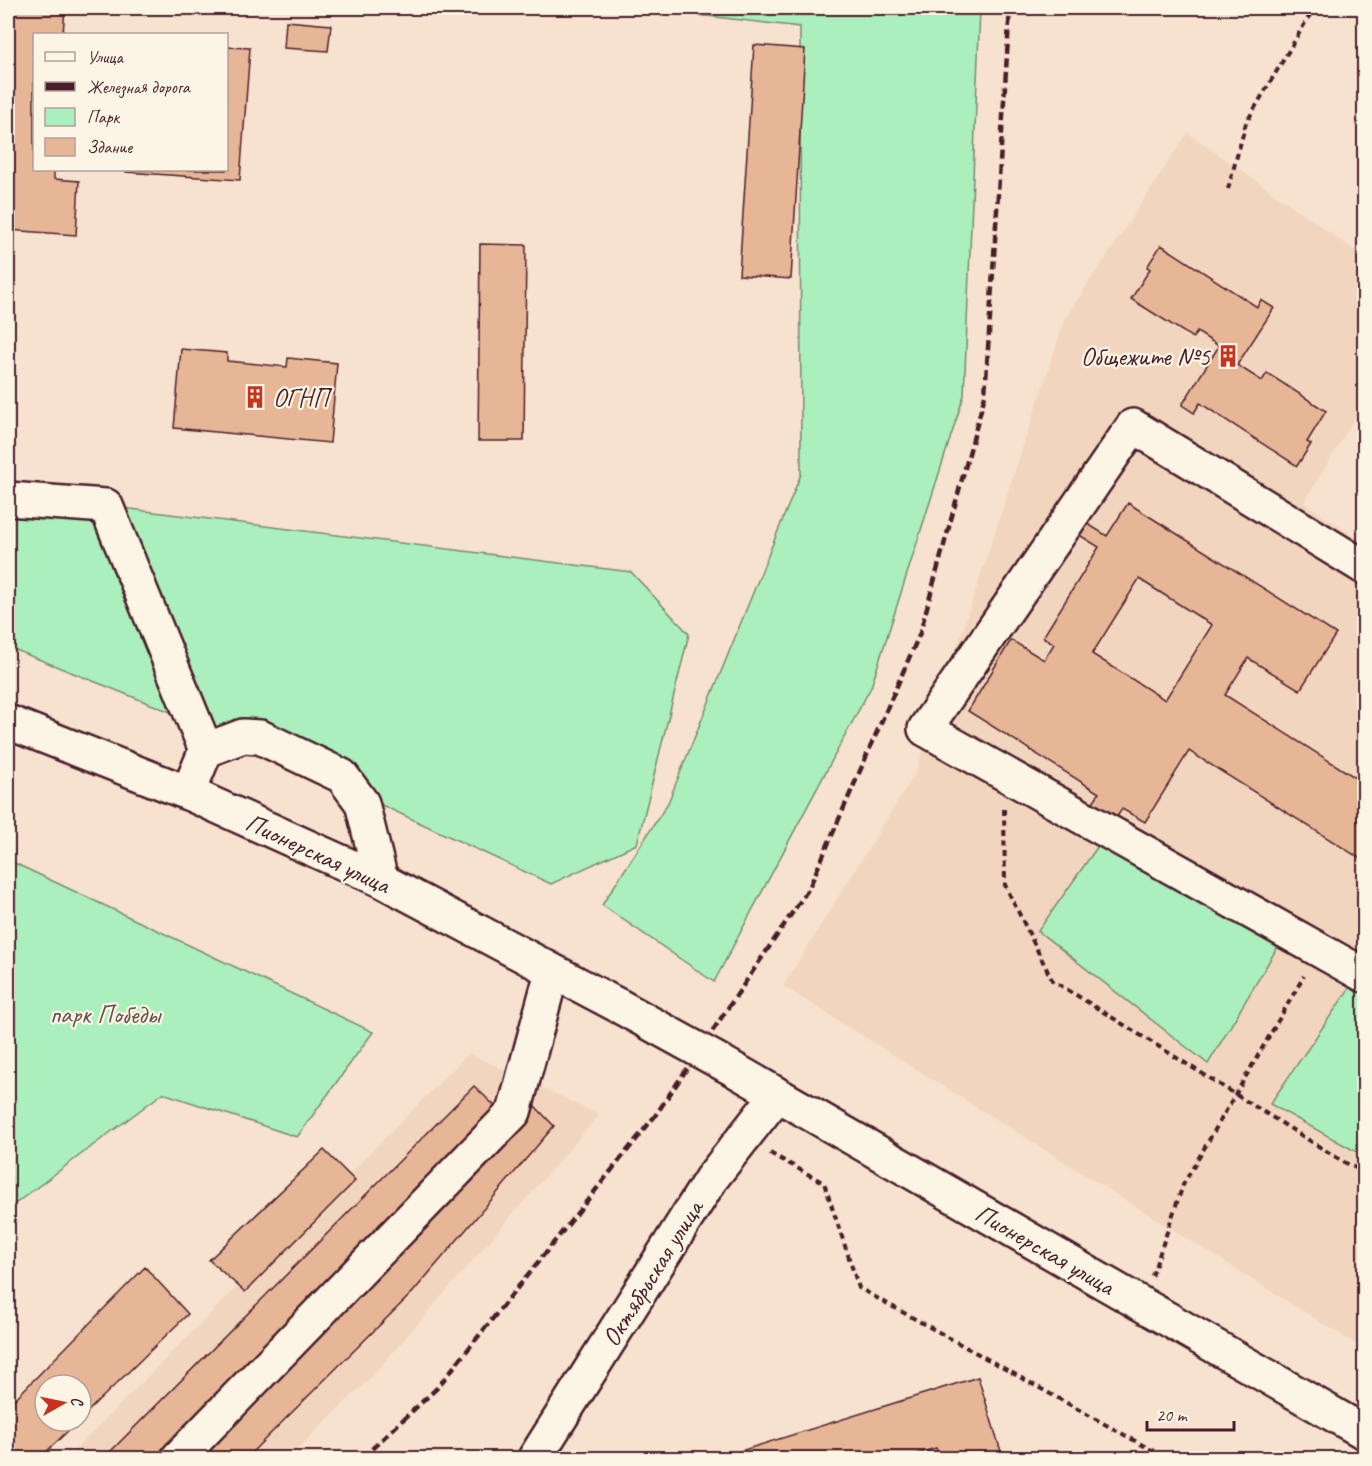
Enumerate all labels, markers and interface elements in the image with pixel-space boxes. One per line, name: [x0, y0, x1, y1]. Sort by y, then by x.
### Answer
legend: [33, 33, 228, 171]
text: Улица: [87, 46, 124, 68]
text: Железная дорога: [87, 76, 191, 99]
text: Парк: [87, 106, 121, 128]
text: Здание: [87, 136, 133, 158]
place label: Общежите №5: [1081, 340, 1211, 373]
building icon: Общежите №5: [1215, 343, 1241, 369]
place label: ОГНП: [273, 381, 332, 414]
building icon: ОГНП: [242, 384, 268, 410]
street label: Пионерская улица: [240, 806, 397, 902]
park label: парк Победы: [50, 998, 162, 1031]
street label: Октябрьская улица: [594, 1192, 712, 1352]
street label: Пионерская улица: [969, 1196, 1122, 1303]
north arrow: [33, 1373, 93, 1433]
scale bar: [1147, 1394, 1234, 1432]
text: С: [66, 1395, 88, 1408]
text: 20 m: [1156, 1404, 1189, 1426]

